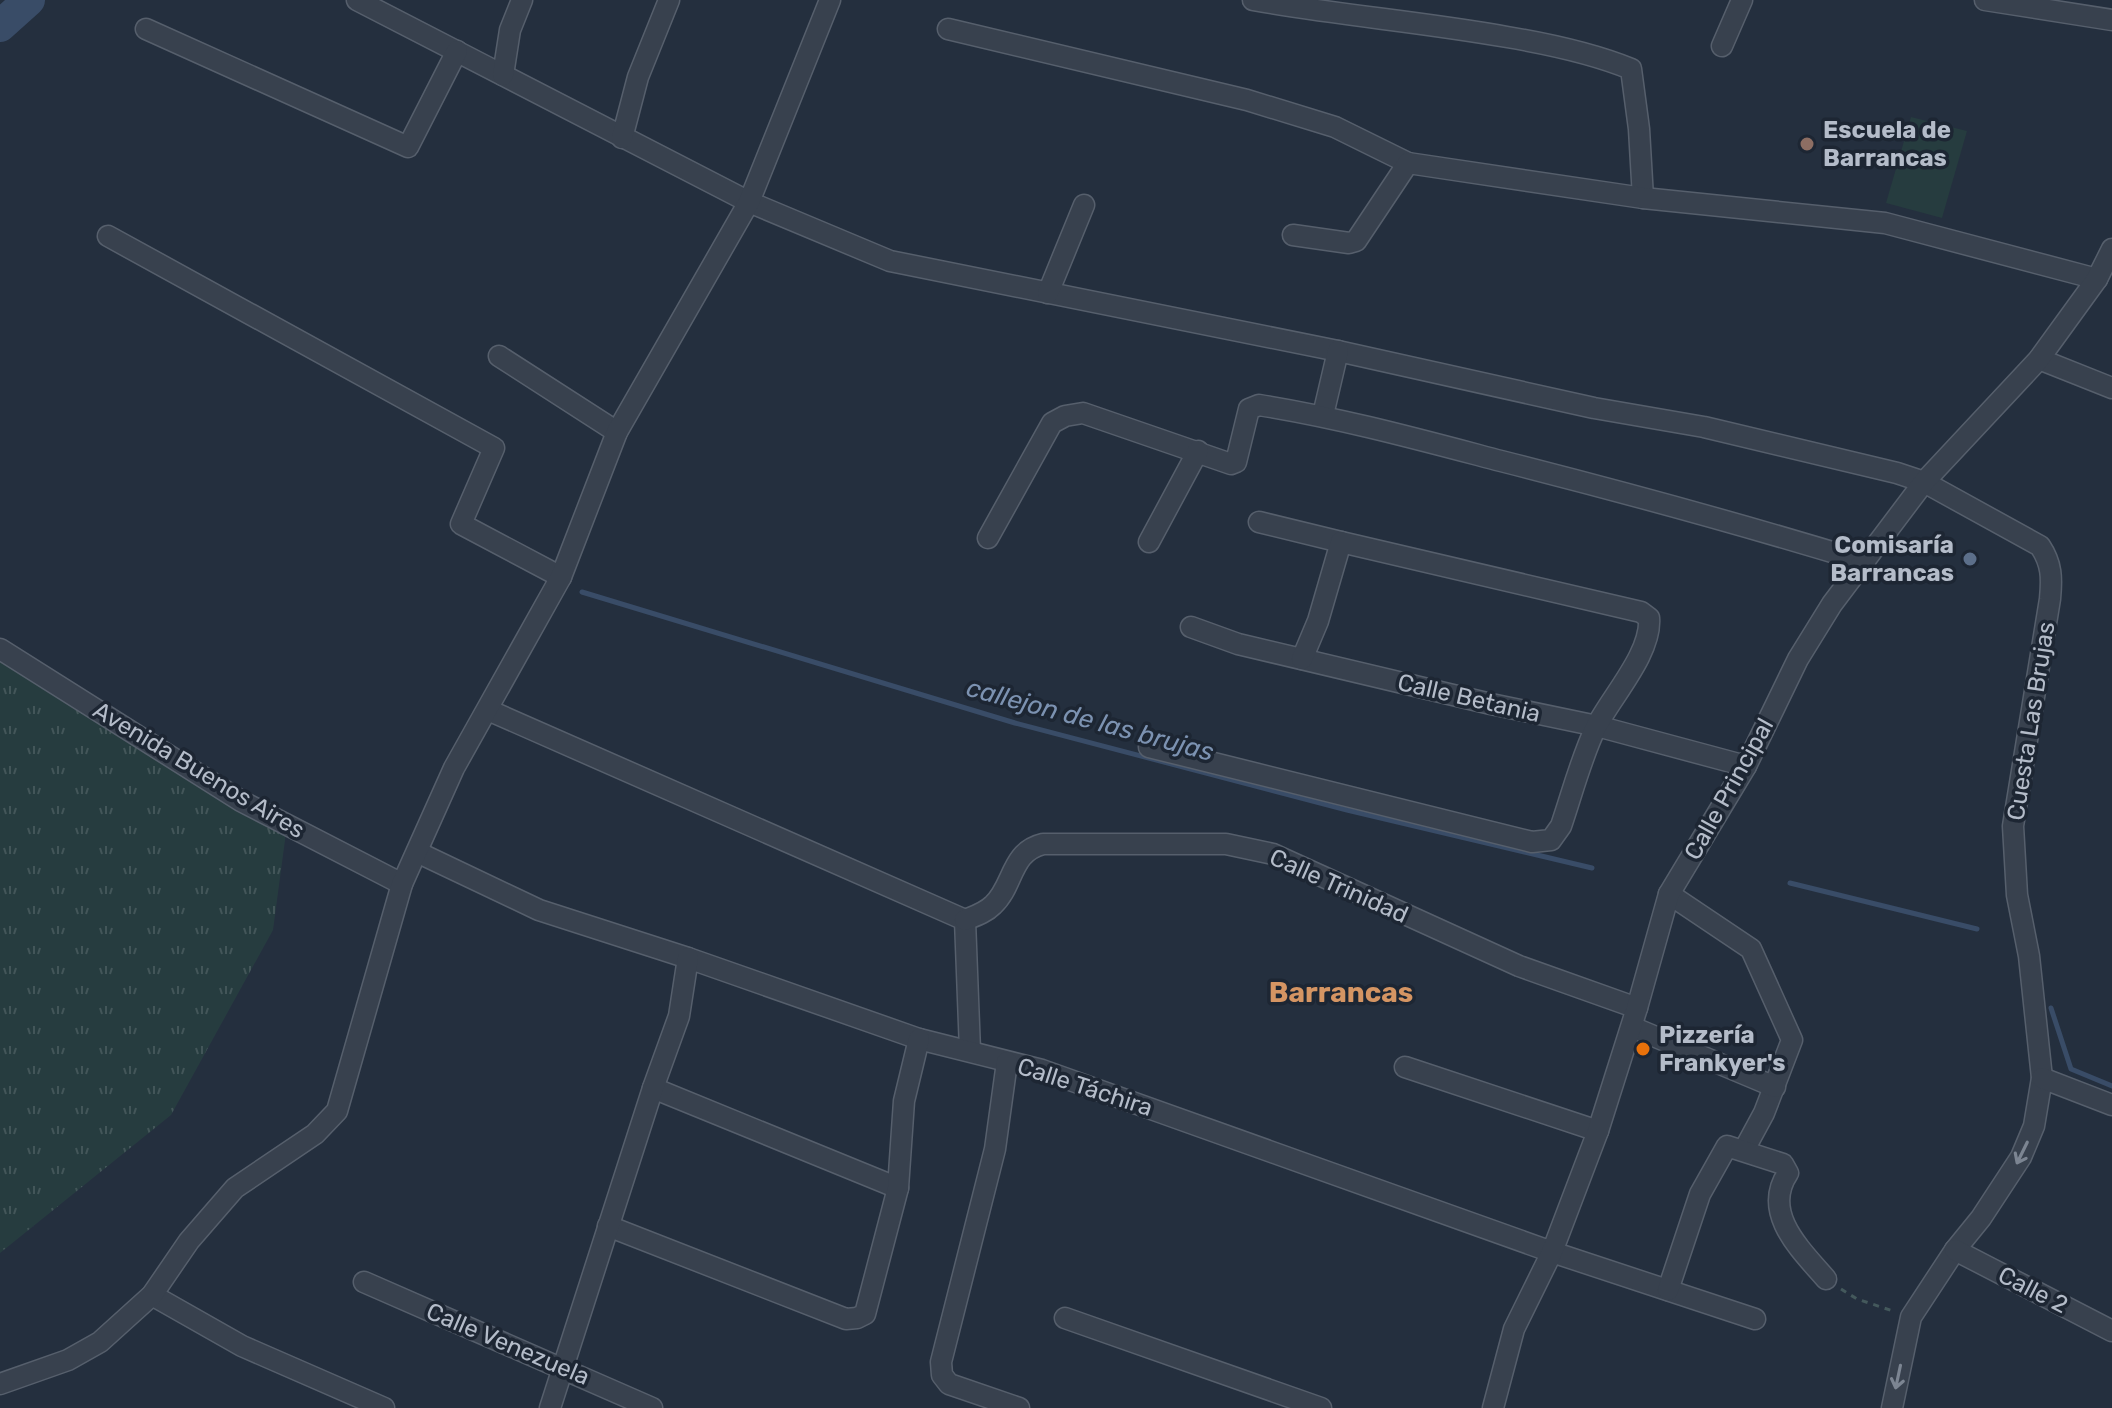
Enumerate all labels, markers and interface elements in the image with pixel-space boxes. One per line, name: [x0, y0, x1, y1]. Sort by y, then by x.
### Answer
place label: Escuela de Barrancas: [1823, 116, 1951, 172]
marker: Escuela de Barrancas: [1798, 135, 1816, 153]
place label: Comisaría Barrancas: [1830, 531, 1954, 587]
marker: Comisaría Barrancas: [1961, 550, 1979, 568]
street label: Cuesta Las Brujas: [2001, 620, 2061, 822]
street label: Calle Betania: [1395, 668, 1543, 728]
water label: callejon de las brujas: [963, 672, 1217, 768]
street label: Avenida Buenos Aires: [88, 696, 310, 844]
street label: Calle Principal: [1679, 713, 1779, 865]
street label: Calle Trinidad: [1265, 843, 1413, 929]
district label: Barrancas: [1269, 976, 1413, 1009]
place label: Pizzería Frankyer's: [1659, 1021, 1786, 1077]
marker: Pizzería Frankyer's: [1634, 1040, 1652, 1058]
street label: Calle Táchira: [1014, 1052, 1156, 1122]
one-way arrow: [2014, 1140, 2029, 1164]
street label: Calle 2: [1994, 1261, 2072, 1319]
street label: Calle Venezuela: [422, 1297, 594, 1391]
one-way arrow: [1890, 1363, 1905, 1389]

